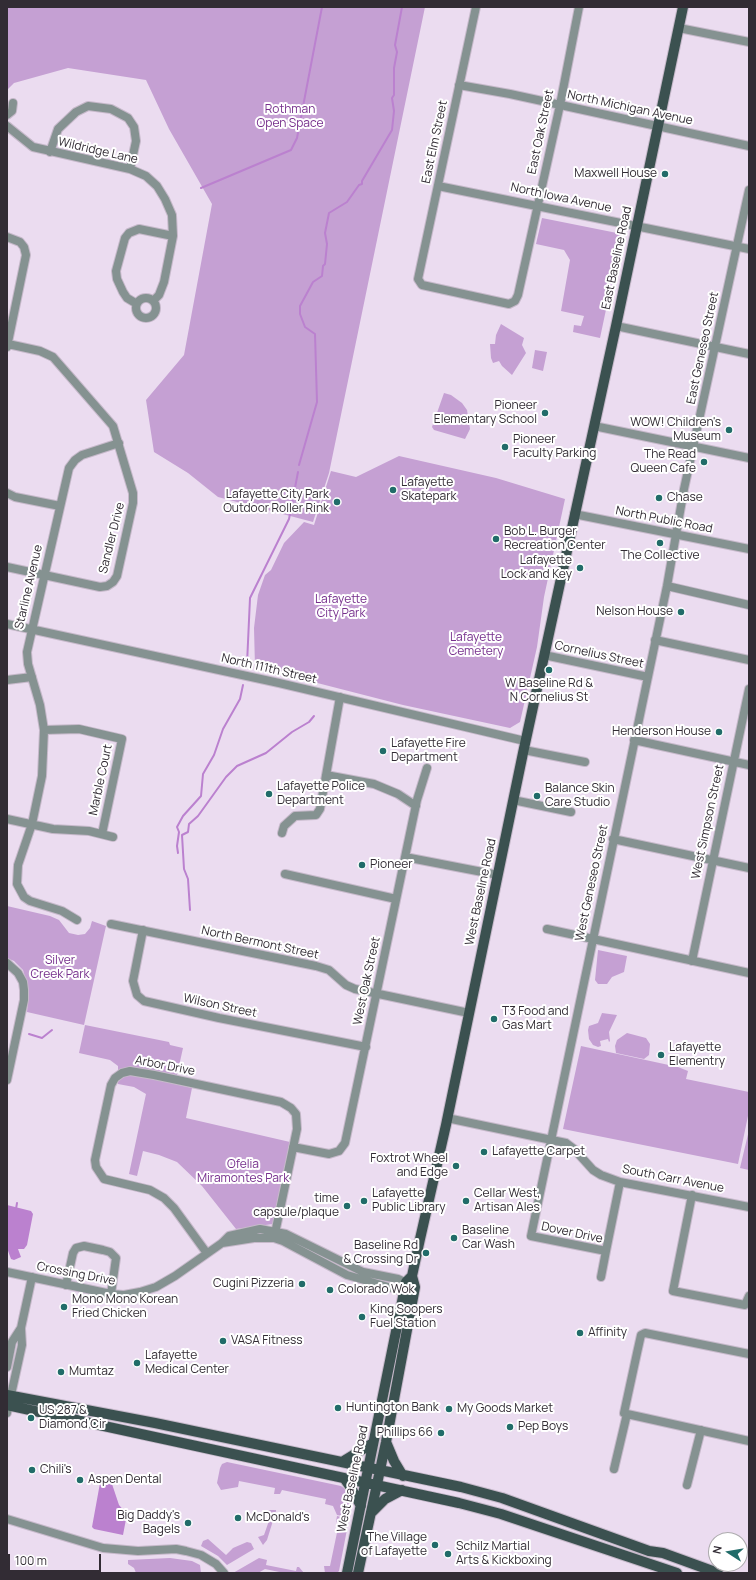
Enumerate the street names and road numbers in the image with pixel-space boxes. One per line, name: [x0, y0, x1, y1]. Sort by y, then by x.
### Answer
street label: East Oak Street: [525, 88, 557, 176]
street label: North Michigan Avenue: [566, 88, 694, 128]
street label: East Elm Street: [419, 99, 451, 185]
street label: Wildridge Lane: [57, 135, 139, 167]
street label: North Iowa Avenue: [509, 180, 613, 216]
street label: East Baseline Road: [599, 205, 635, 311]
street label: East Geneseo Street: [684, 291, 722, 405]
street label: Sandler Drive: [96, 501, 128, 575]
street label: North Public Road: [614, 504, 714, 536]
street label: Starline Avenue: [12, 543, 46, 631]
street label: Cornelius Street: [553, 639, 645, 671]
street label: North 111th Street: [220, 651, 318, 687]
street label: Marble Court: [86, 743, 116, 817]
street label: West Simpson Street: [689, 763, 727, 881]
street label: West Geneseo Street: [573, 824, 611, 942]
street label: West Baseline Road: [463, 837, 499, 947]
street label: North Bermont Street: [200, 924, 320, 962]
street label: West Oak Street: [351, 936, 383, 1026]
street label: Wilson Street: [182, 991, 258, 1021]
street label: Arbor Drive: [134, 1053, 196, 1079]
street label: South Carr Avenue: [621, 1162, 725, 1196]
street label: Dover Drive: [540, 1219, 604, 1247]
street label: Crossing Drive: [35, 1259, 117, 1289]
street label: West Baseline Road: [335, 1424, 371, 1534]

